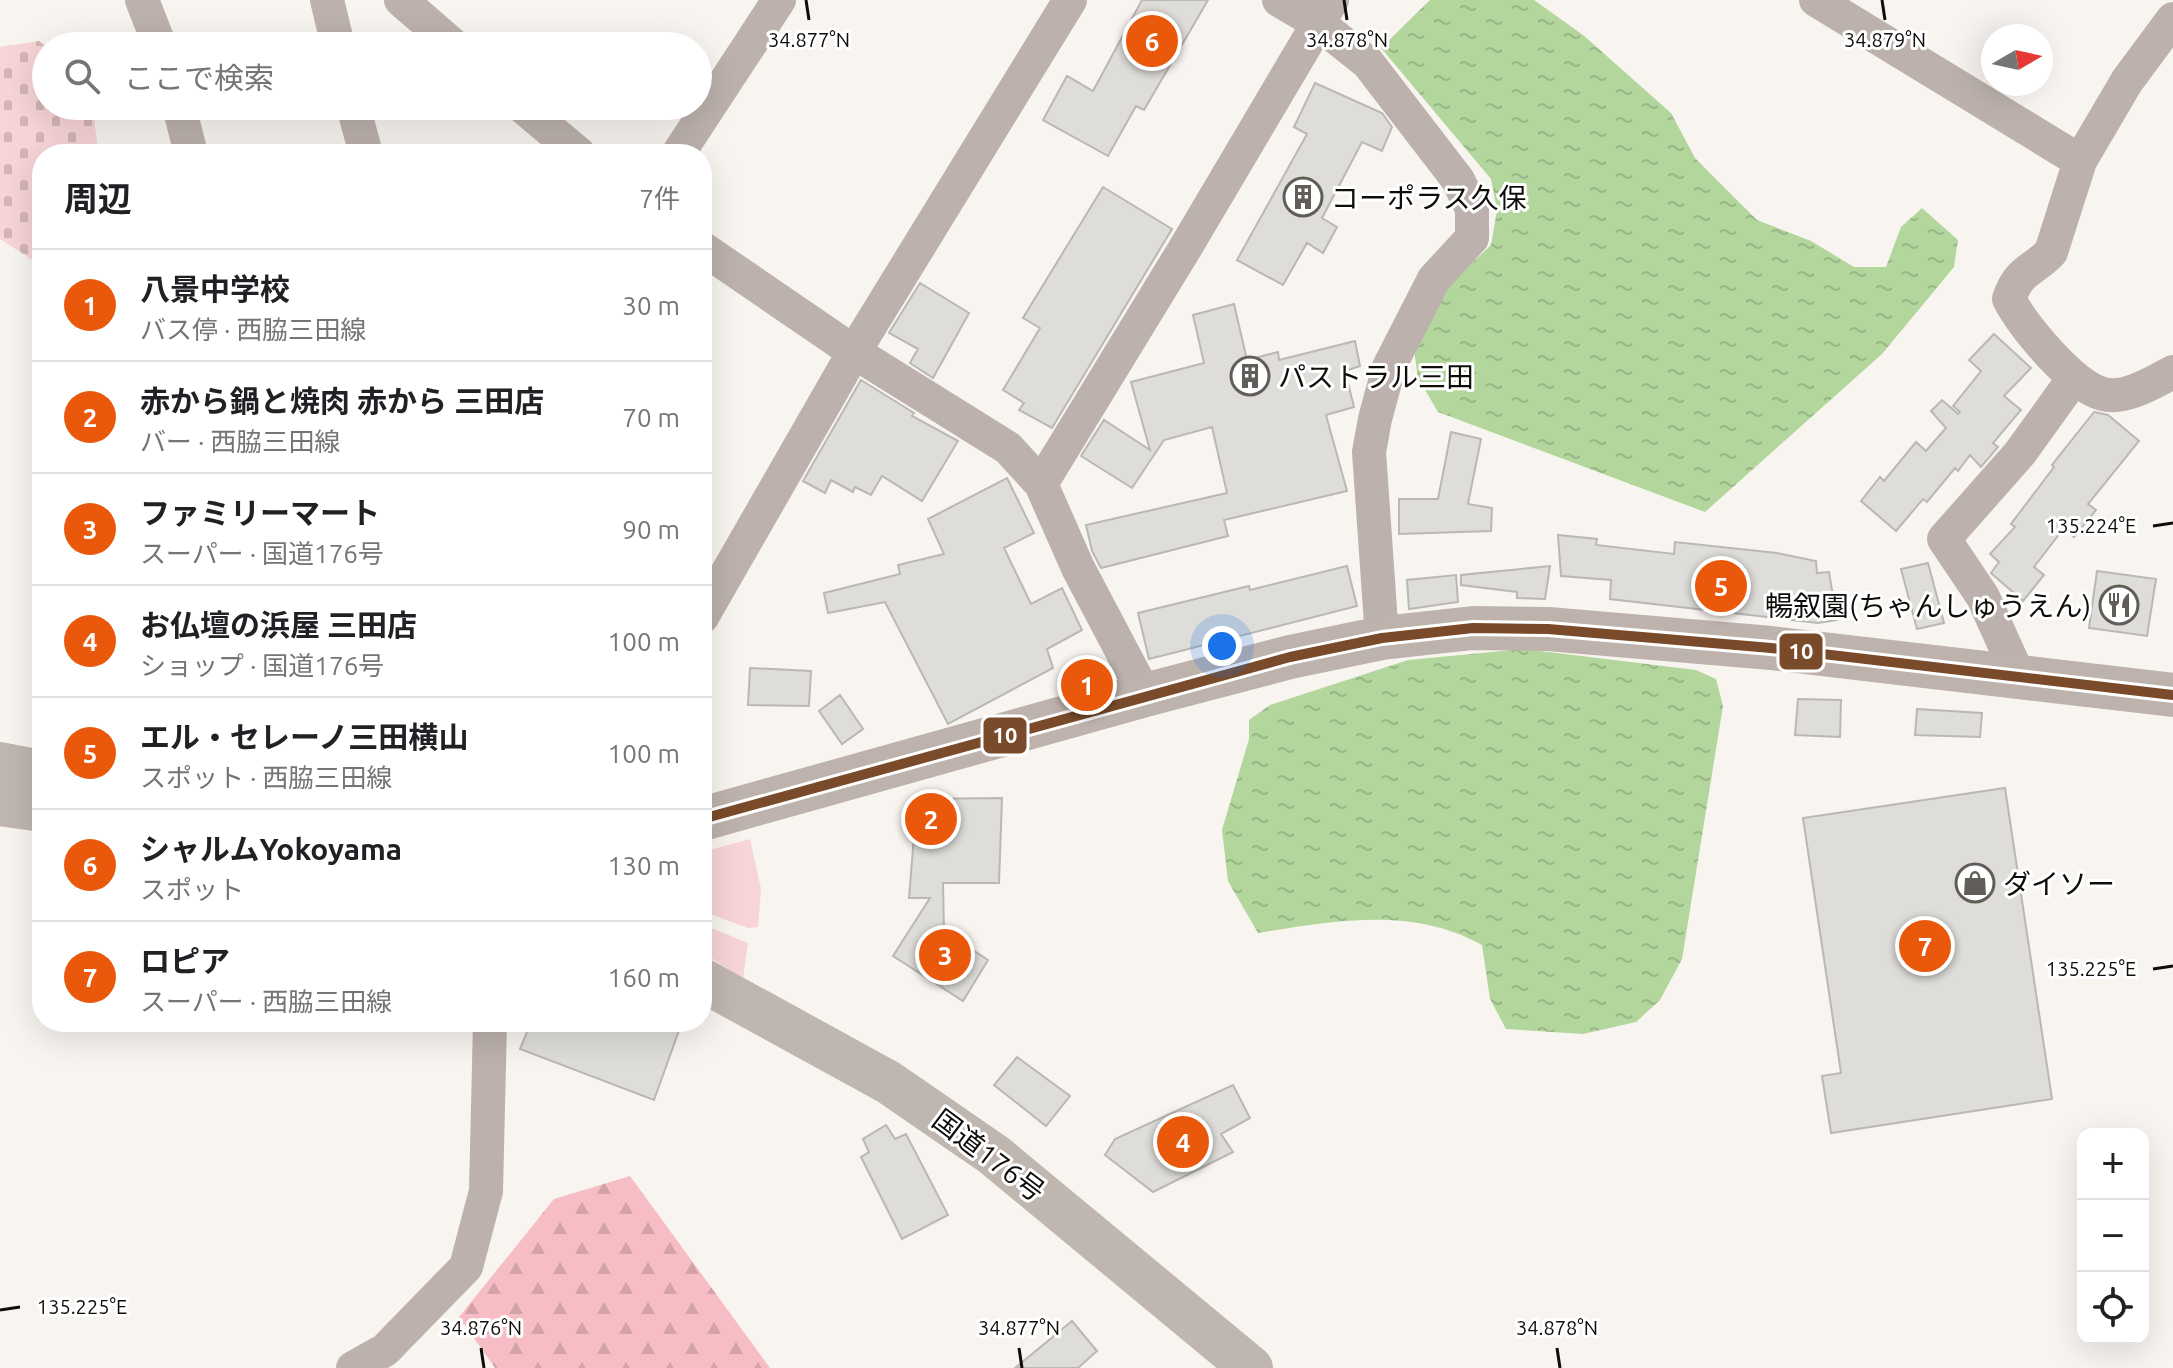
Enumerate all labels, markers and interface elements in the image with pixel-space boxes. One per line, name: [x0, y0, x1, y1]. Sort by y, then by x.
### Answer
pin: 6: [1126, 11, 1178, 71]
north arrow: [1981, 24, 2053, 96]
text: 34.877°N: [768, 28, 850, 51]
text: 34.878°N: [1306, 28, 1388, 51]
text: 34.879°N: [1844, 28, 1926, 51]
search box: [32, 32, 712, 120]
icon: search: [60, 54, 104, 98]
text: ここで検索: [124, 61, 274, 95]
building icon: コーポラス久保: [1282, 176, 1324, 218]
text: 周辺: [64, 179, 132, 217]
place label: コーポラス久保: [1331, 182, 1526, 213]
text: 7件: [639, 184, 680, 213]
text: 八景中学校: [140, 272, 290, 306]
text: 1: [83, 291, 97, 320]
text: 30 m: [622, 291, 680, 320]
text: バス停 · 西脇三田線: [140, 315, 366, 344]
building icon: パストラル三田: [1229, 355, 1271, 397]
place label: パストラル三田: [1278, 361, 1474, 392]
text: 赤から鍋と焼肉 赤から 三田店: [140, 384, 544, 418]
text: 2: [83, 403, 97, 432]
text: 70 m: [622, 403, 680, 432]
text: バー · 西脇三田線: [140, 427, 340, 456]
text: ファミリーマート: [140, 496, 380, 530]
text: 135.224°E: [2046, 514, 2136, 537]
text: 3: [83, 515, 97, 544]
text: 90 m: [622, 515, 680, 544]
text: スーパー · 国道176号: [140, 539, 384, 568]
pin: 5: [1695, 556, 1747, 616]
restaurant icon: 暢叙園(ちゃんしゅうえん): [2098, 584, 2140, 626]
place label: 暢叙園(ちゃんしゅうえん): [1765, 590, 2091, 622]
text: お仏壇の浜屋 三田店: [140, 608, 417, 642]
your location: [1202, 626, 1242, 666]
text: 4: [83, 627, 97, 656]
text: 100 m: [608, 627, 680, 656]
line badge: 10: [1778, 632, 1824, 671]
text: 10: [1789, 638, 1813, 663]
text: ショップ · 国道176号: [140, 651, 384, 680]
pin: 1: [1061, 655, 1113, 715]
line badge: 10: [982, 716, 1028, 755]
text: エル・セレーノ三田横山: [140, 720, 468, 754]
text: 10: [993, 722, 1017, 747]
text: 5: [83, 739, 97, 768]
text: 100 m: [608, 739, 680, 768]
text: スポット · 西脇三田線: [140, 763, 392, 792]
pin: 2: [905, 789, 957, 849]
text: シャルムYokoyama: [140, 832, 402, 866]
text: 6: [83, 851, 97, 880]
text: 130 m: [608, 851, 680, 880]
shop icon: ダイソー: [1954, 862, 1996, 904]
place label: ダイソー: [2003, 868, 2115, 899]
text: スポット: [140, 875, 244, 904]
pin: 7: [1899, 916, 1951, 976]
pin: 3: [919, 925, 971, 985]
text: ロピア: [140, 944, 230, 978]
text: 135.225°E: [2046, 957, 2136, 980]
text: 7: [83, 963, 97, 992]
text: 160 m: [608, 963, 680, 992]
text: スーパー · 西脇三田線: [140, 987, 392, 1016]
street label: 国道176号: [927, 1103, 1051, 1207]
pin: 4: [1157, 1112, 1209, 1172]
map controls: [2077, 1128, 2149, 1344]
button: +: [2077, 1128, 2149, 1200]
button: −: [2077, 1200, 2149, 1272]
button: locate: [2077, 1272, 2149, 1344]
text: 135.225°E: [37, 1295, 127, 1318]
text: 34.876°N: [440, 1316, 522, 1339]
text: 34.877°N: [978, 1316, 1060, 1339]
text: 34.878°N: [1516, 1316, 1598, 1339]

